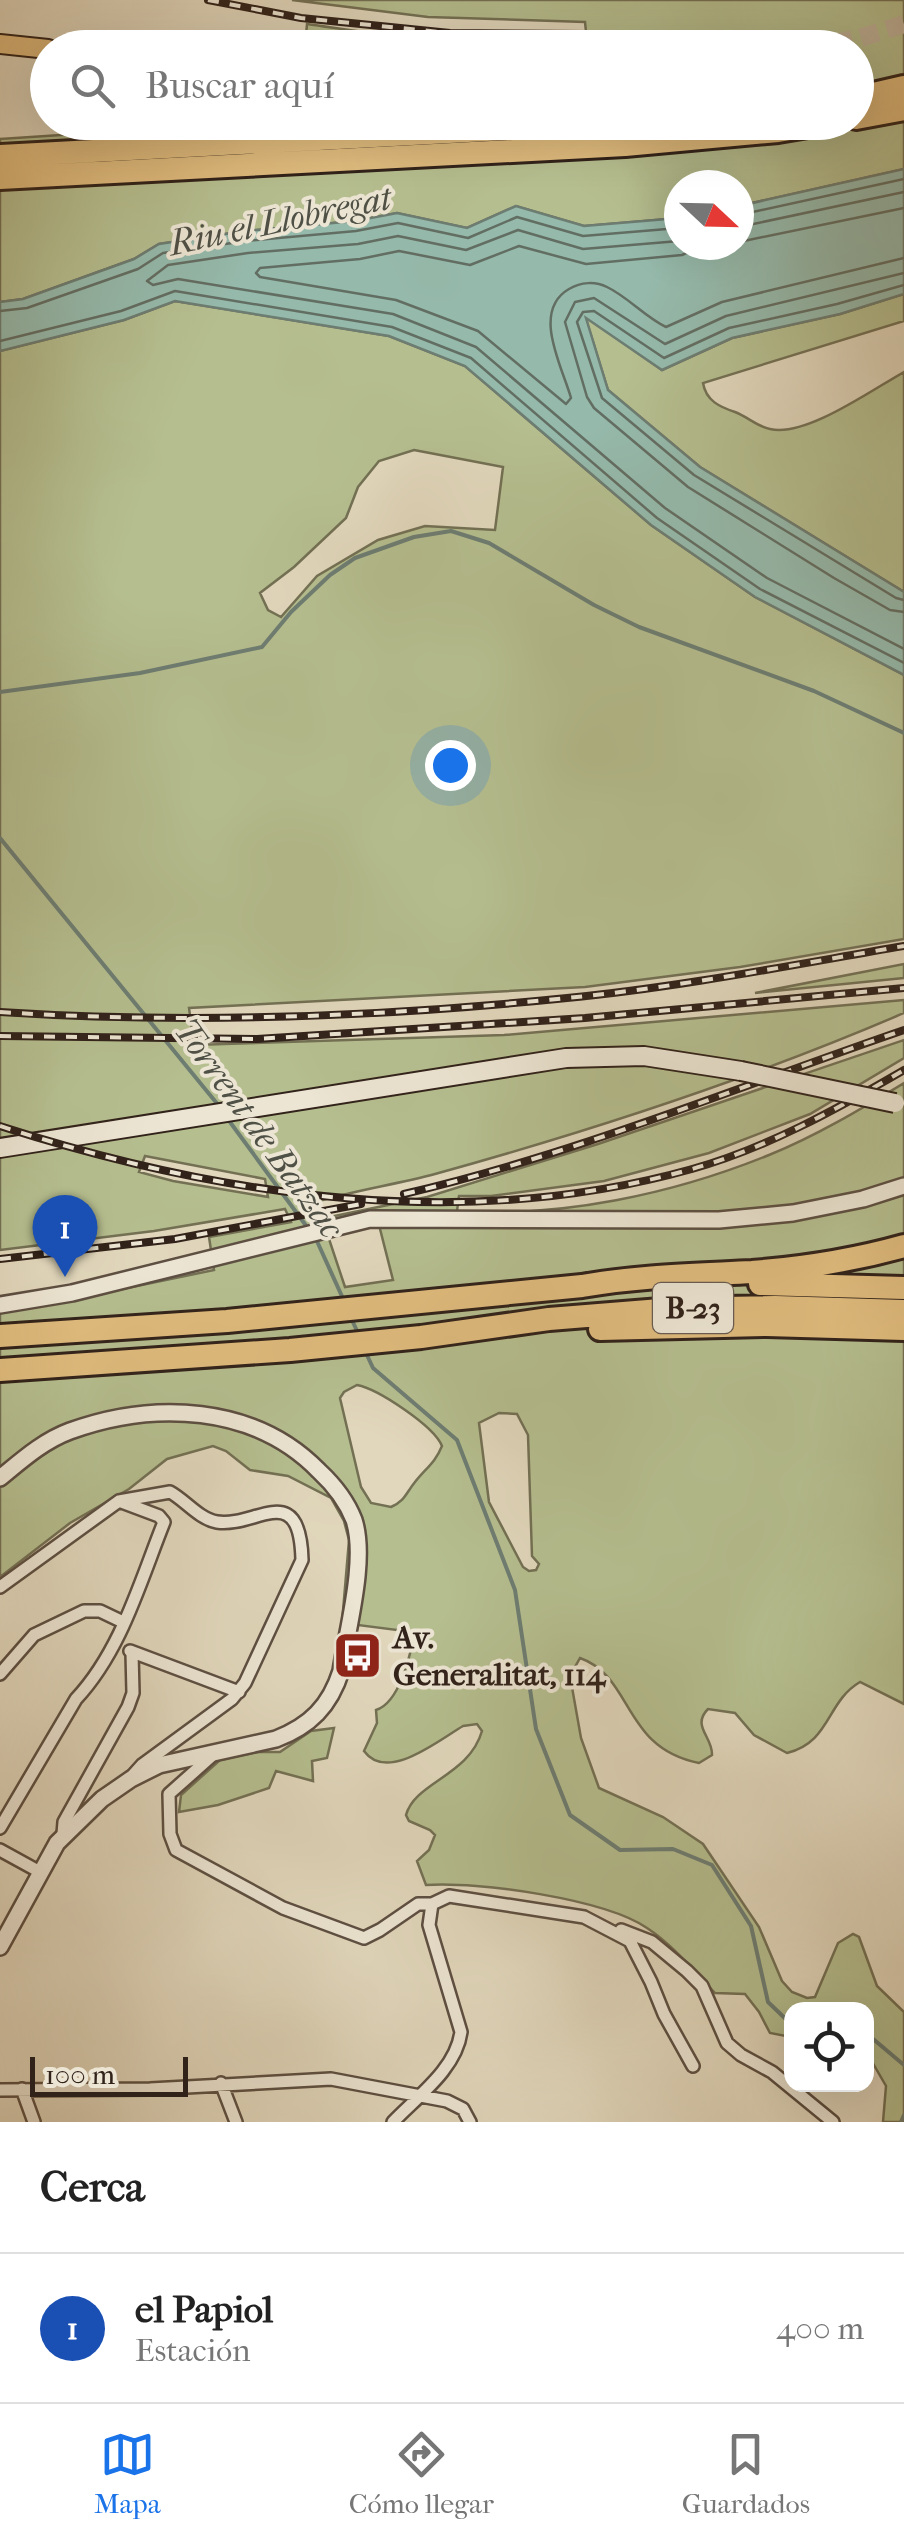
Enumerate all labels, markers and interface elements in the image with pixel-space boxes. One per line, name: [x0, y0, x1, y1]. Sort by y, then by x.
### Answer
search box: [30, 30, 874, 140]
icon: search: [65, 58, 120, 113]
text: Buscar aquí: [145, 63, 334, 108]
north arrow: [664, 170, 754, 260]
water label: Riu el Llobregat: [163, 176, 397, 264]
your location: [425, 740, 476, 791]
water label: Torrent de Batzac: [165, 1010, 353, 1247]
pin: 1: [32, 1194, 98, 1277]
road number: B-23: [653, 1283, 733, 1333]
place label: Av. Generalitat, 114: [391, 1619, 607, 1694]
bus stop icon: Av. Generalitat, 114: [332, 1629, 384, 1681]
map controls: [784, 2002, 874, 2092]
button: locate: [784, 2002, 874, 2092]
scale bar: [30, 2052, 188, 2096]
text: 100 m: [45, 2058, 115, 2091]
text: Cerca: [40, 2163, 145, 2212]
text: el Papiol: [135, 2287, 273, 2332]
text: 1: [67, 2310, 78, 2347]
text: 400 m: [776, 2310, 864, 2347]
text: Estación: [135, 2332, 250, 2369]
tab: Mapa: [94, 2427, 161, 2520]
tab: Cómo llegar: [349, 2427, 494, 2520]
tab: Guardados: [682, 2427, 810, 2520]

